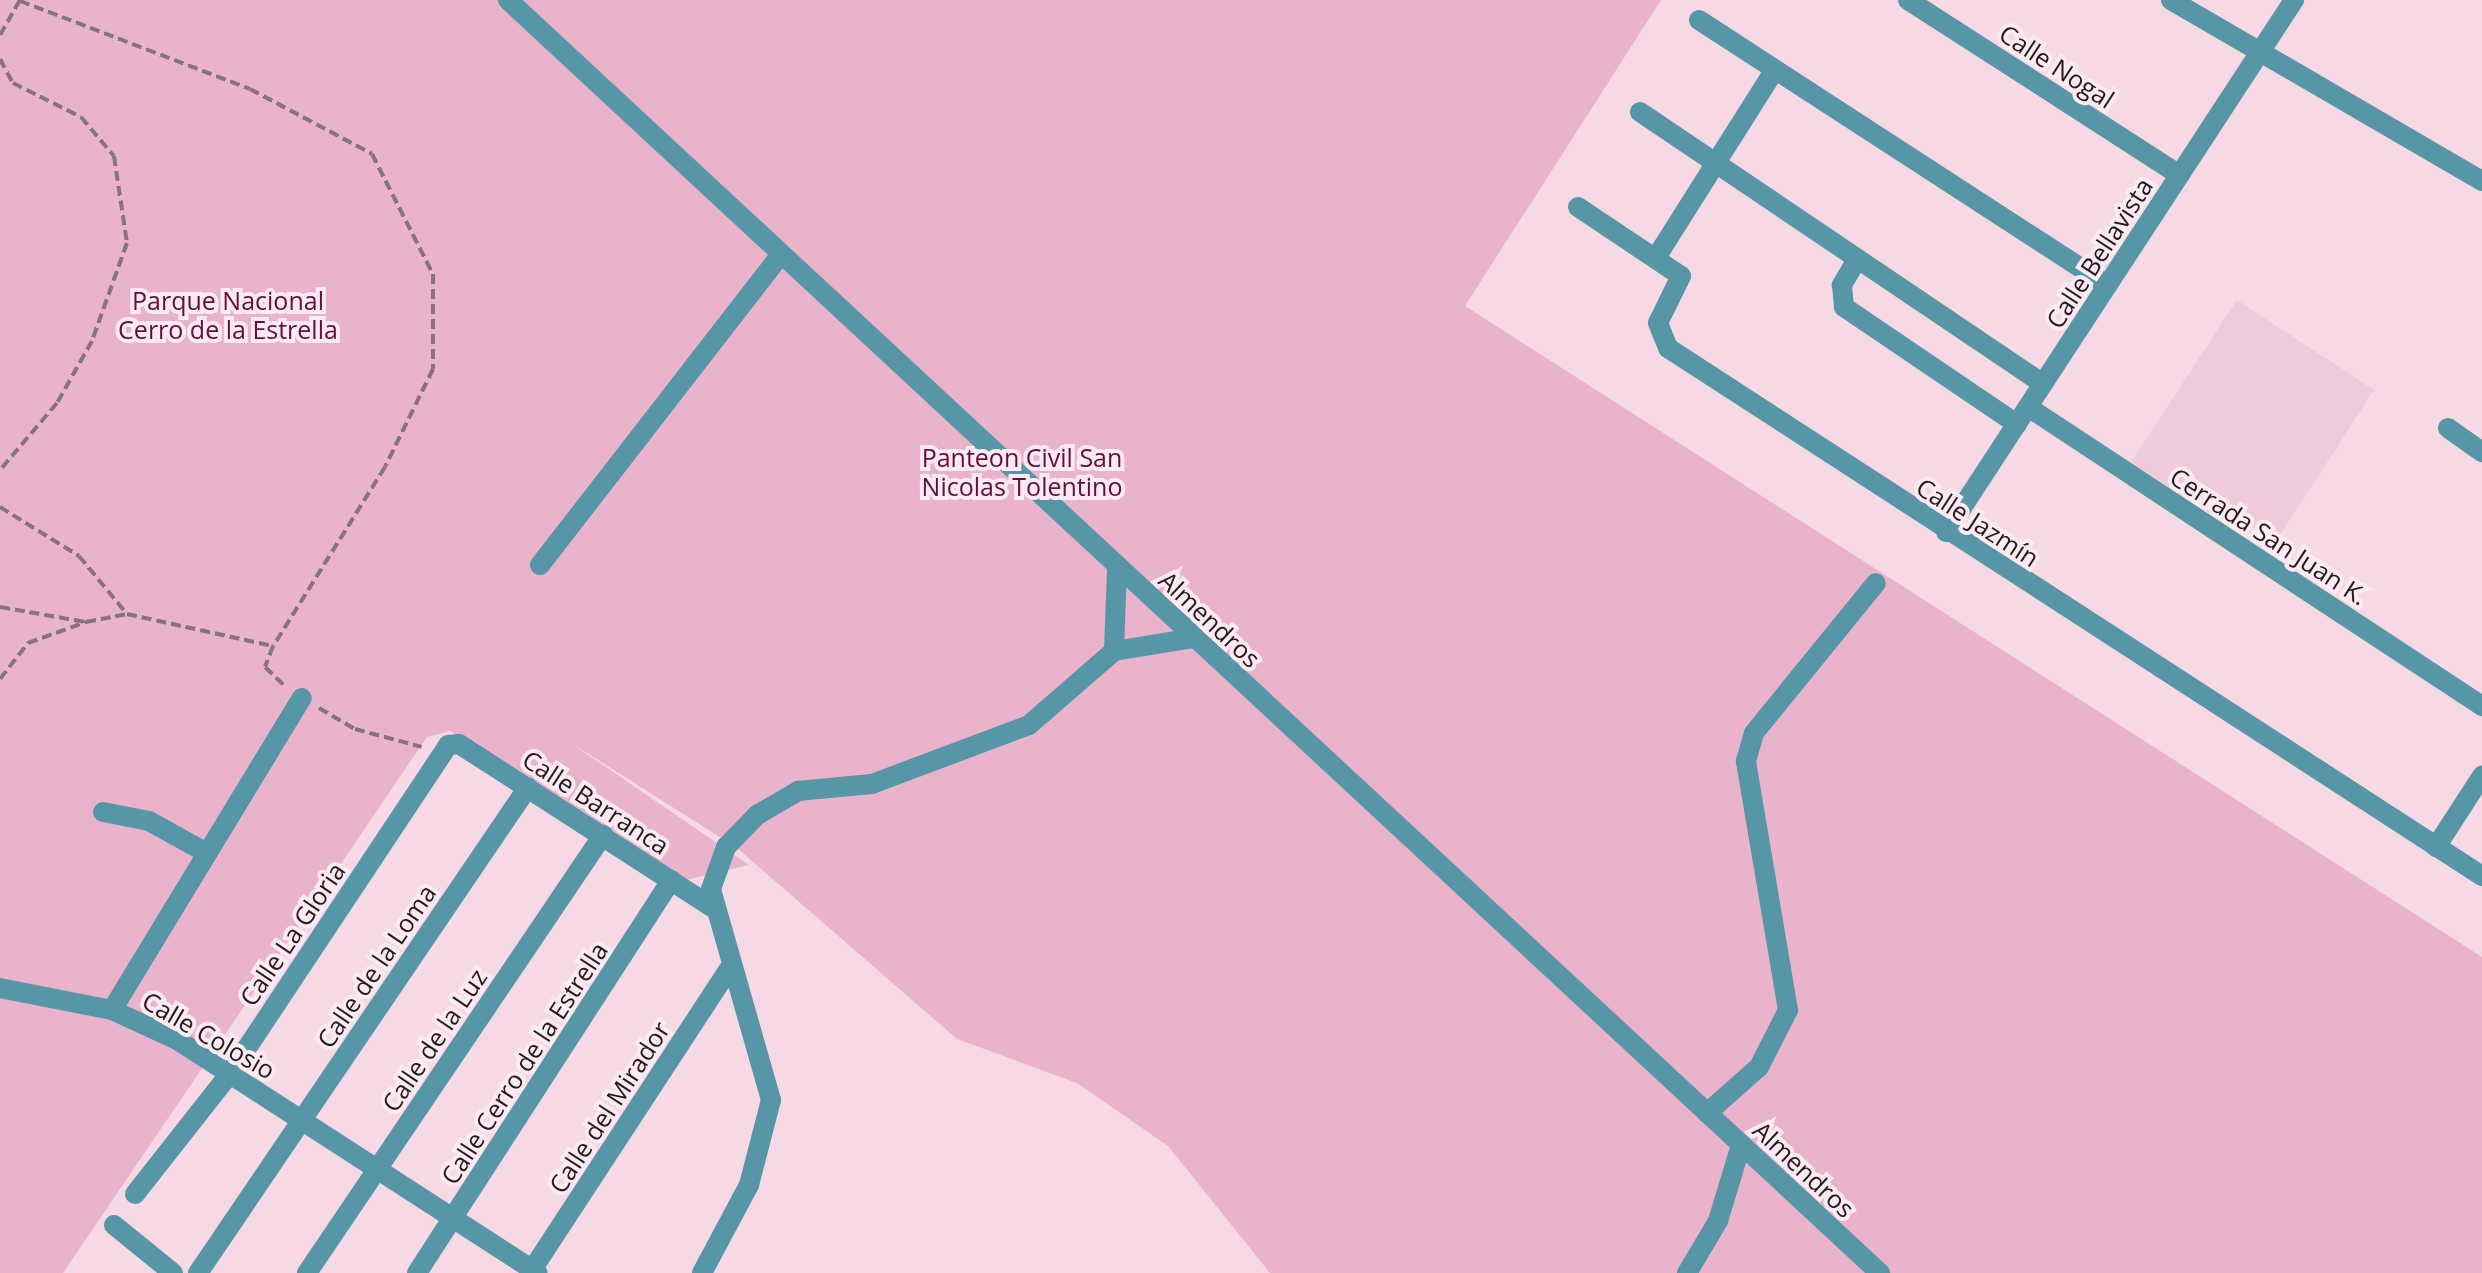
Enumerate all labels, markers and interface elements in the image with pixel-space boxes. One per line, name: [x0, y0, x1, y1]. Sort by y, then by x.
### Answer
street label: Calle Nogal: [1994, 18, 2120, 114]
street label: Calle Bellavista: [2039, 172, 2159, 334]
park label: Parque Nacional Cerro de la Estrella: [118, 286, 338, 345]
park label: Panteon Civil San Nicolas Tolentino: [922, 443, 1122, 502]
street label: Cerrada San Juan K.: [2165, 461, 2373, 611]
street label: Calle Jazmín: [1911, 471, 2045, 573]
street label: Almendros: [1153, 565, 1267, 673]
street label: Calle Barranca: [517, 744, 675, 860]
street label: Calle La Gloria: [233, 857, 351, 1011]
street label: Calle de la Loma: [310, 879, 442, 1053]
street label: Calle Cerro de la Estrella: [434, 936, 614, 1190]
street label: Calle de la Luz: [375, 963, 493, 1117]
street label: Calle Colosio: [137, 985, 281, 1085]
street label: Calle del Mirador: [542, 1016, 676, 1198]
street label: Almendros: [1747, 1115, 1861, 1223]

